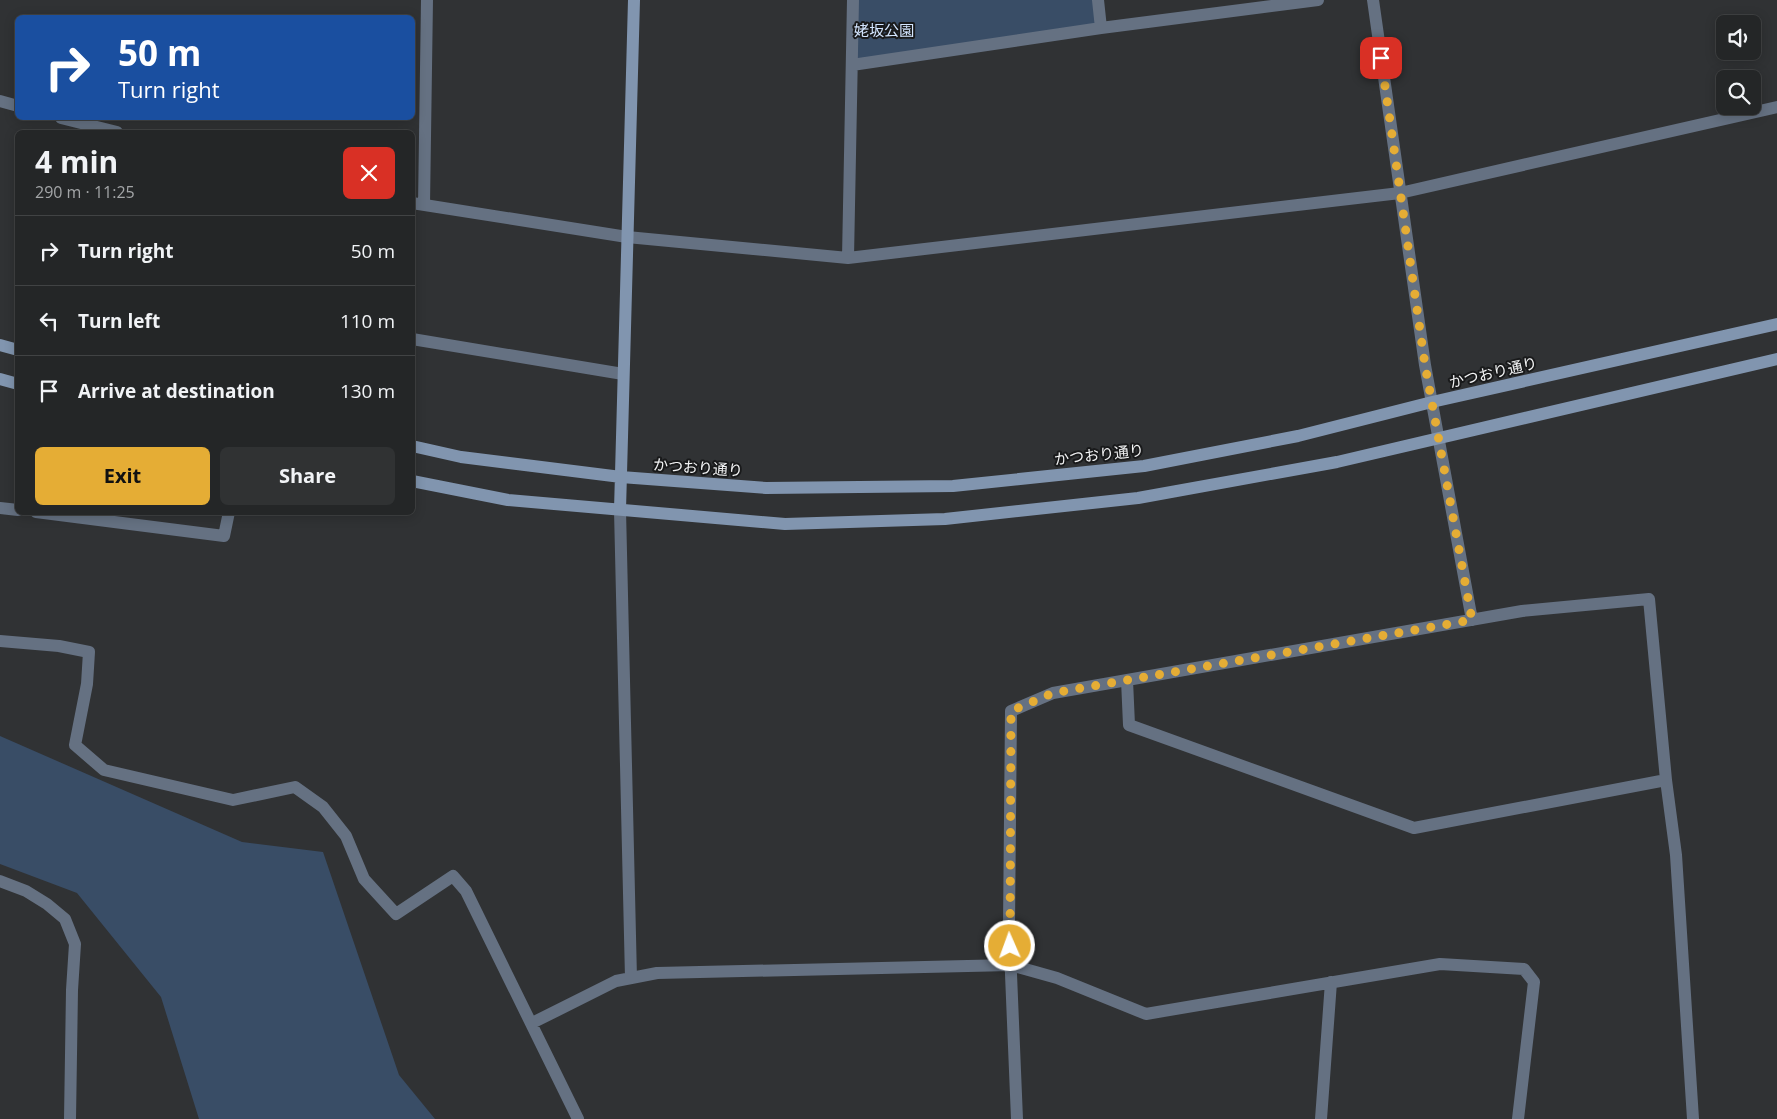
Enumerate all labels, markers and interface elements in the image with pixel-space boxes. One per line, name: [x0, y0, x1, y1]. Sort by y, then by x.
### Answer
map controls: [1716, 15, 1761, 115]
button: sound: [1716, 15, 1761, 60]
park label: 姥坂公園: [854, 20, 914, 40]
text: 50 m: [118, 29, 201, 76]
icon: right: [35, 35, 100, 100]
pin: [1360, 37, 1402, 79]
icon: arrive: [1367, 44, 1395, 72]
button: search: [1716, 70, 1761, 115]
text: Turn right: [118, 74, 220, 104]
text: 4 min: [35, 141, 118, 182]
button: close: [343, 147, 395, 199]
text: 290 m · 11:25: [35, 181, 135, 203]
icon: right: [35, 237, 63, 265]
text: Turn right: [78, 238, 173, 264]
text: 50 m: [351, 238, 395, 264]
icon: left: [35, 307, 63, 335]
text: Turn left: [78, 308, 160, 334]
text: 110 m: [340, 308, 395, 334]
street label: かつおり通り: [1447, 352, 1539, 392]
icon: arrive: [35, 377, 63, 405]
text: Arrive at destination: [78, 378, 275, 404]
text: 130 m: [340, 378, 395, 404]
street label: かつおり通り: [1053, 439, 1145, 469]
button: Exit: [35, 447, 210, 505]
button: Share: [220, 447, 395, 505]
street label: かつおり通り: [652, 454, 744, 480]
position arrow: [983, 919, 1035, 971]

